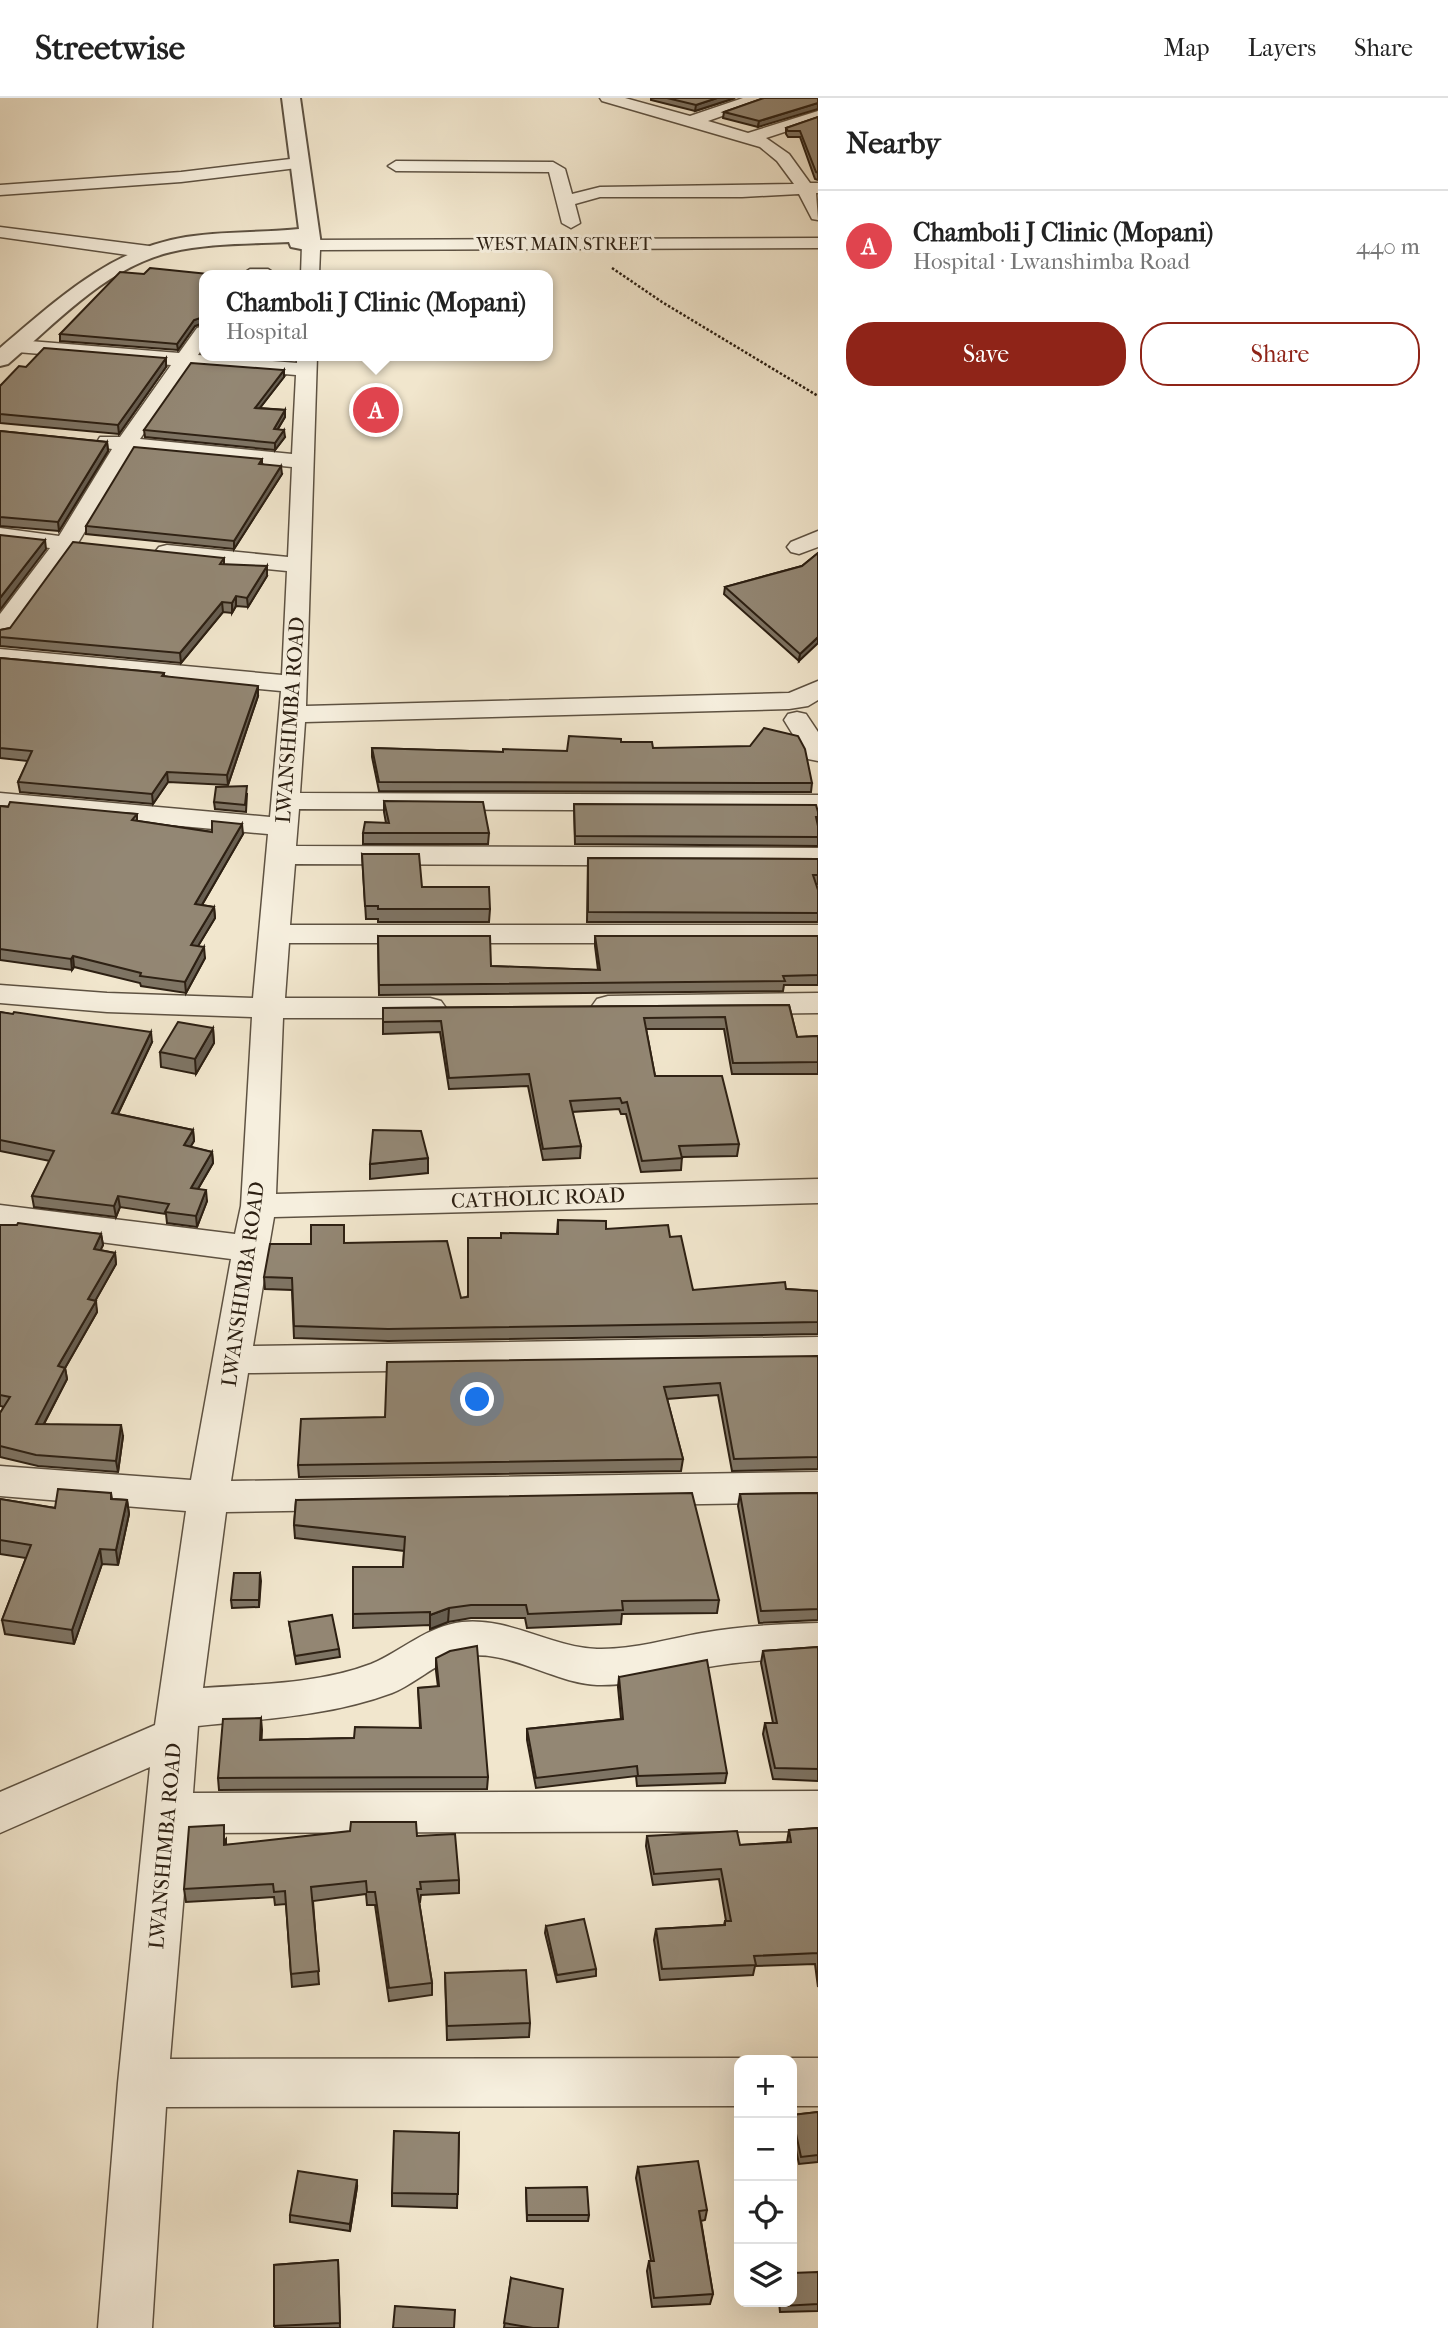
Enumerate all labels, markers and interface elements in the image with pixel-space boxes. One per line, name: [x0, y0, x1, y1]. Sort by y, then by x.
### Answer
text: Streetwise: [35, 29, 185, 68]
text: Map: [1164, 34, 1210, 62]
text: Layers: [1248, 34, 1316, 62]
text: Share: [1354, 34, 1413, 62]
text: Nearby: [846, 126, 941, 161]
text: Chamboli J Clinic (Mopani): [913, 217, 1213, 248]
text: A: [862, 233, 876, 260]
text: 440 m: [1356, 233, 1420, 260]
street label: WEST MAIN STREET: [475, 234, 652, 255]
text: Hospital · Lwanshimba Road: [913, 248, 1190, 275]
popup: [199, 270, 553, 361]
text: Chamboli J Clinic (Mopani): [226, 287, 526, 318]
text: Hospital: [226, 318, 308, 345]
button: Save: [846, 322, 1126, 386]
button: Share: [1140, 322, 1420, 386]
pin: A: [353, 384, 399, 436]
street label: LWANSHIMBA ROAD: [271, 616, 309, 824]
street label: LWANSHIMBA ROAD: [217, 1180, 269, 1388]
street label: CATHOLIC ROAD: [451, 1183, 625, 1213]
your location: [460, 1382, 494, 1416]
street label: LWANSHIMBA ROAD: [144, 1742, 186, 1950]
map controls: [734, 2055, 797, 2307]
button: +: [734, 2055, 797, 2118]
button: −: [734, 2118, 797, 2181]
button: locate: [734, 2181, 797, 2244]
button: layers: [734, 2244, 797, 2307]

